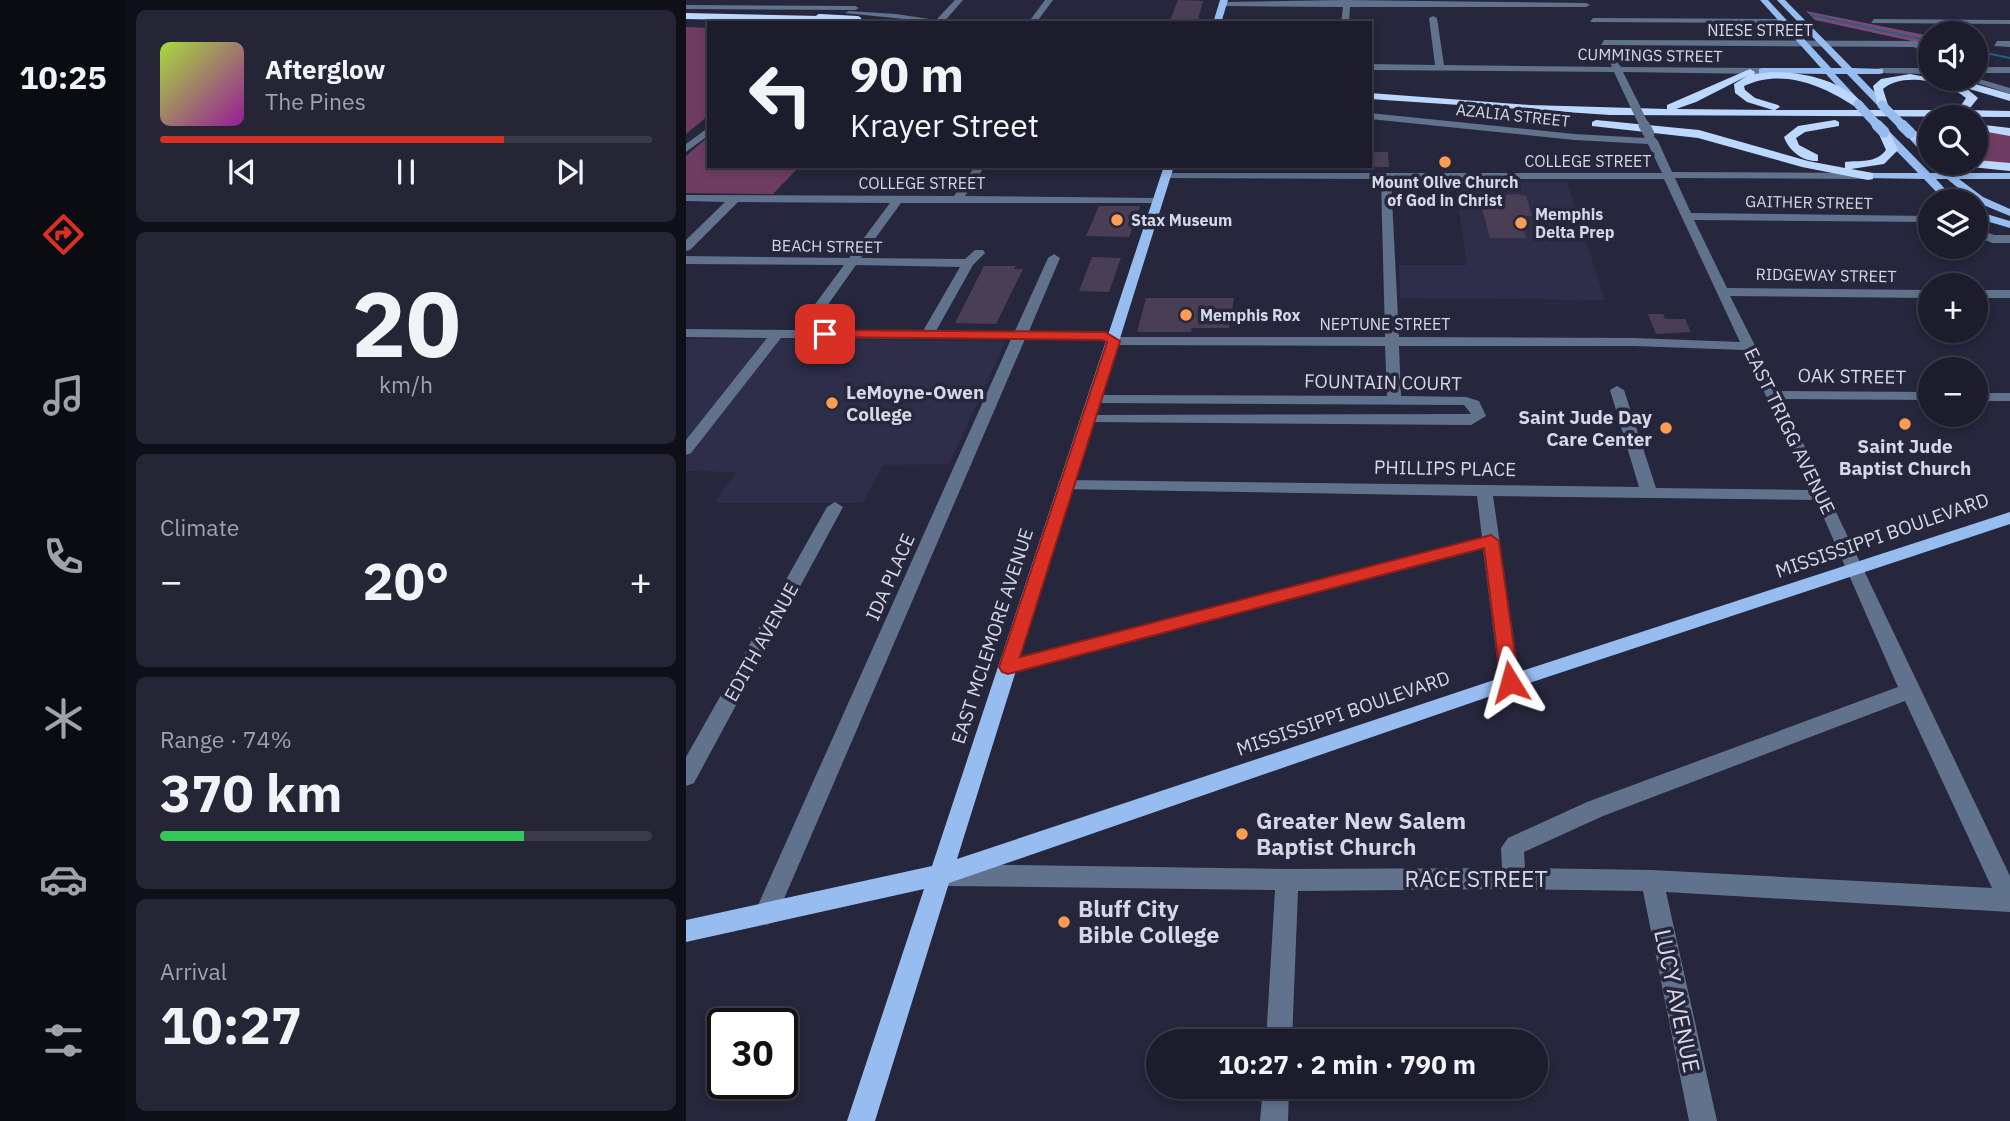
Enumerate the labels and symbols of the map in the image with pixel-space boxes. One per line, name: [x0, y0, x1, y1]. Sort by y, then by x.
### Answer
street label: NIESE STREET: [1707, 20, 1813, 40]
street label: CUMMINGS STREET: [1577, 44, 1723, 66]
street label: AZALIA STREET: [1455, 99, 1571, 131]
street label: COLLEGE STREET: [1525, 151, 1651, 171]
marker: Mount Olive Church of God in Christ: [1437, 154, 1453, 170]
place label: Mount Olive Church of God in Christ: [1372, 172, 1518, 210]
street label: COLLEGE STREET: [859, 173, 985, 193]
street label: GAITHER STREET: [1745, 191, 1873, 213]
place label: Memphis Delta Prep: [1535, 204, 1615, 242]
place label: Stax Museum: [1131, 210, 1232, 230]
marker: Stax Museum: [1109, 212, 1125, 228]
marker: Memphis Delta Prep: [1513, 215, 1529, 231]
street label: BEACH STREET: [771, 235, 883, 257]
street label: RIDGEWAY STREET: [1755, 264, 1897, 286]
pin: [795, 304, 855, 364]
place label: Memphis Rox: [1200, 305, 1300, 325]
marker: Memphis Rox: [1178, 307, 1194, 323]
street label: NEPTUNE STREET: [1319, 314, 1451, 334]
street label: EAST TRIGG AVENUE: [1739, 344, 1841, 518]
street label: OAK STREET: [1797, 363, 1907, 389]
street label: FOUNTAIN COURT: [1304, 369, 1462, 395]
place label: LeMoyne-Owen College: [846, 380, 984, 426]
marker: LeMoyne-Owen College: [824, 395, 840, 411]
place label: Saint Jude Day Care Center: [1518, 405, 1653, 451]
marker: Saint Jude Baptist Church: [1897, 416, 1913, 432]
marker: Saint Jude Day Care Center: [1658, 420, 1674, 436]
place label: Saint Jude Baptist Church: [1839, 434, 1971, 480]
street label: PHILLIPS PLACE: [1374, 455, 1516, 481]
street label: MISSISSIPPI BOULEVARD: [1772, 487, 1992, 583]
street label: EAST MCLEMORE AVENUE: [946, 525, 1038, 747]
street label: IDA PLACE: [860, 530, 920, 624]
street label: EDITH AVENUE: [719, 579, 803, 705]
position arrow: [1473, 645, 1547, 719]
street label: MISSISSIPPI BOULEVARD: [1233, 665, 1453, 761]
place label: Greater New Salem Baptist Church: [1256, 805, 1466, 861]
marker: Greater New Salem Baptist Church: [1234, 826, 1250, 842]
street label: RACE STREET: [1404, 863, 1548, 893]
place label: Bluff City Bible College: [1078, 893, 1219, 949]
marker: Bluff City Bible College: [1056, 914, 1072, 930]
street label: LUCY AVENUE: [1648, 926, 1708, 1075]
speed limit sign: 30: [707, 1008, 798, 1099]

